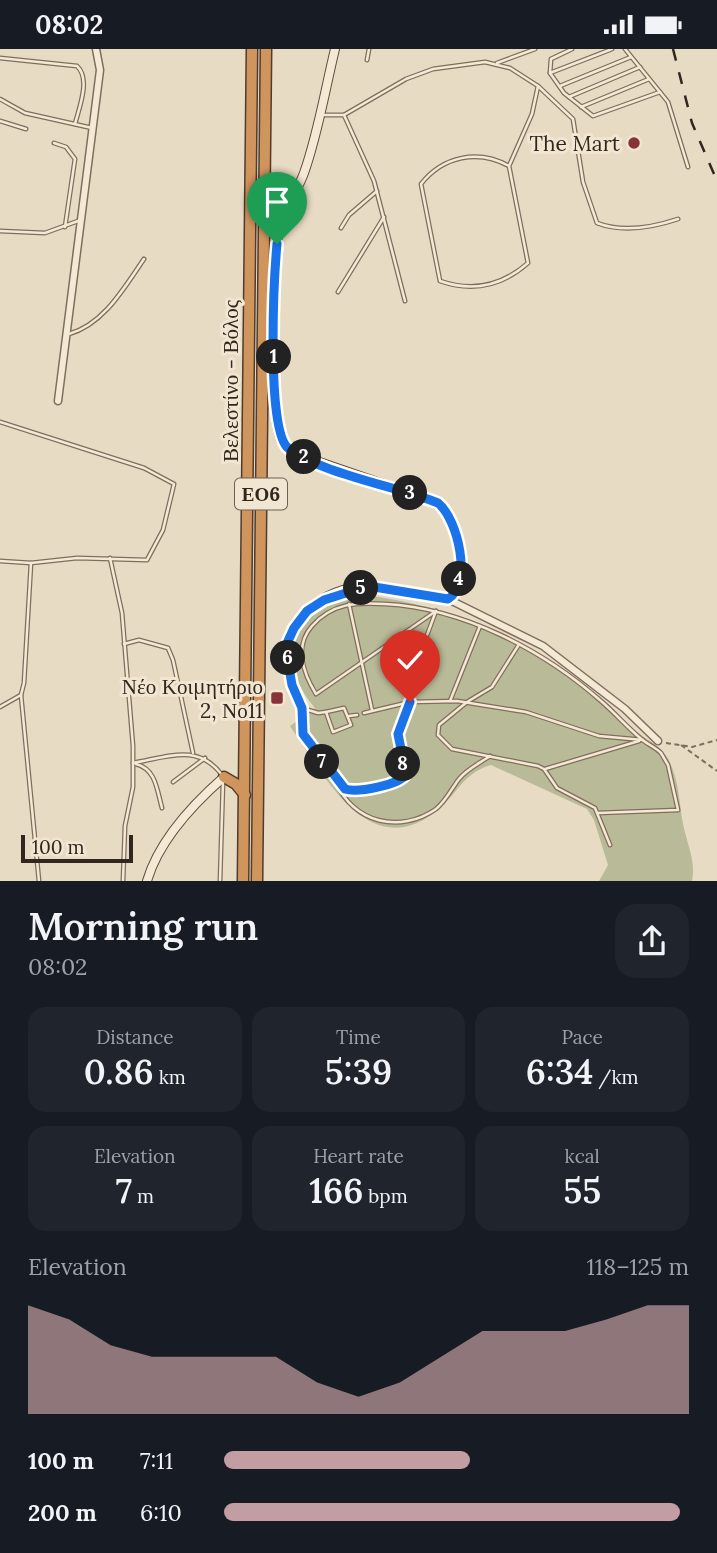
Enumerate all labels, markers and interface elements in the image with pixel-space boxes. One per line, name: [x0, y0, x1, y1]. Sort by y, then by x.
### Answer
text: 08:02: [35, 8, 103, 41]
place label: The Mart: [530, 130, 621, 157]
marker: The Mart: [626, 135, 642, 151]
pin: [247, 172, 307, 244]
icon: arrive: [258, 183, 296, 221]
street label: Βελεστίνο - Βόλος: [217, 299, 244, 462]
pin: 1: [256, 339, 292, 375]
text: 1: [270, 344, 277, 368]
pin: 2: [286, 439, 322, 475]
text: 2: [298, 444, 309, 468]
pin: 3: [392, 475, 428, 511]
road number: ΕΟ6: [235, 479, 287, 509]
text: 3: [404, 480, 415, 504]
pin: 4: [442, 561, 476, 597]
text: 4: [453, 566, 464, 590]
pin: 5: [344, 571, 378, 605]
text: 5: [355, 575, 366, 599]
pin: [380, 630, 440, 702]
pin: 6: [270, 641, 306, 675]
icon: check: [391, 641, 429, 679]
text: 6: [282, 645, 293, 669]
place label: Νέο Κοιμητήριο 2, Νο11: [122, 673, 263, 724]
marker: Νέο Κοιμητήριο 2, Νο11: [269, 690, 285, 706]
pin: 7: [304, 745, 340, 779]
pin: 8: [386, 747, 420, 781]
text: 7: [317, 749, 326, 773]
text: 8: [397, 751, 408, 775]
scale bar: [21, 832, 133, 864]
text: 100 m: [32, 835, 85, 859]
text: Morning run: [28, 902, 258, 950]
button: share: [615, 904, 689, 978]
text: 08:02: [28, 952, 87, 981]
text: Distance: [96, 1025, 173, 1049]
text: Time: [336, 1025, 381, 1049]
text: Pace: [561, 1025, 603, 1049]
text: 0.86: [84, 1049, 154, 1094]
text: 5:39: [325, 1049, 392, 1094]
text: 6:34: [526, 1049, 593, 1094]
text: km: [154, 1065, 186, 1089]
text: /km: [593, 1065, 639, 1089]
text: Elevation: [94, 1144, 176, 1168]
text: Heart rate: [313, 1144, 404, 1168]
text: kcal: [565, 1144, 600, 1168]
text: 7: [116, 1168, 132, 1213]
text: 166: [309, 1168, 363, 1213]
text: 55: [563, 1168, 601, 1213]
text: m: [132, 1184, 154, 1208]
text: bpm: [363, 1184, 408, 1208]
text: Elevation: [28, 1252, 127, 1281]
text: 118–125 m: [586, 1252, 689, 1281]
text: 100 m: [28, 1446, 94, 1475]
text: 7:11: [140, 1446, 173, 1475]
text: 200 m: [28, 1498, 97, 1527]
text: 6:10: [140, 1498, 182, 1527]

